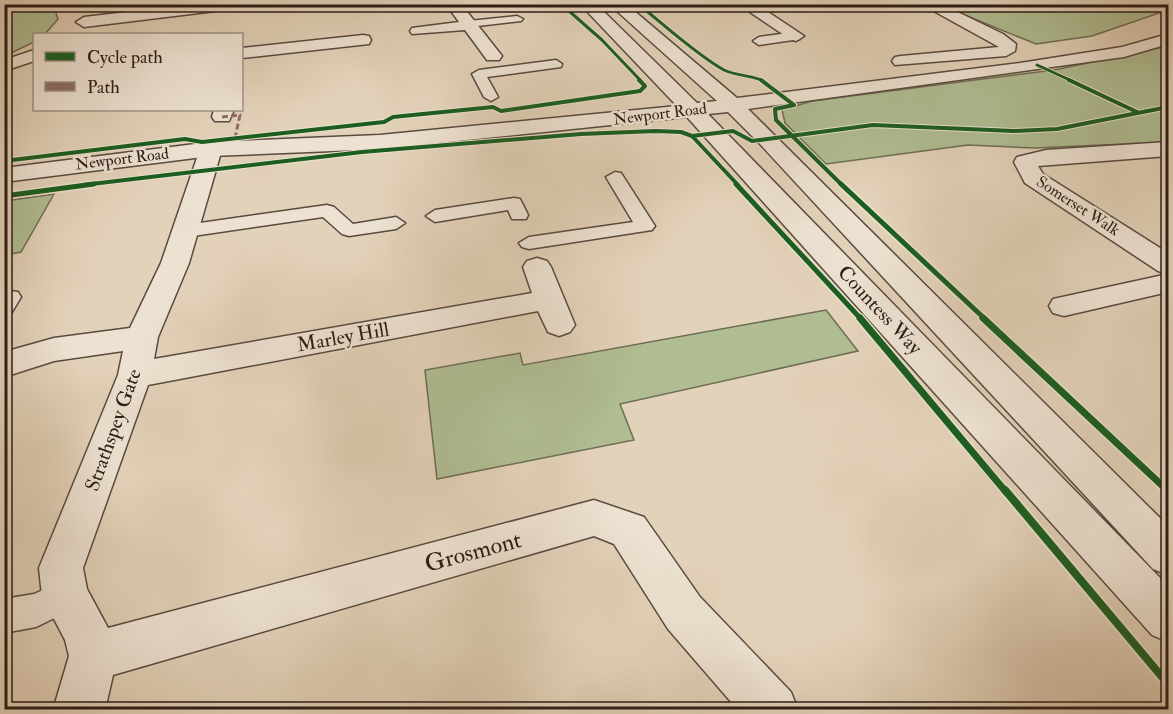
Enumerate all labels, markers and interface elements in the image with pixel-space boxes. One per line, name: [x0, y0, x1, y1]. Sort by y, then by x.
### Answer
legend: [33, 33, 243, 111]
text: Cycle path: [87, 46, 163, 69]
text: Path: [87, 76, 120, 99]
street label: Newport Road: [612, 98, 708, 131]
street label: Newport Road: [74, 143, 170, 176]
street label: Somerset Walk: [1032, 172, 1124, 241]
street label: Countess Way: [832, 260, 928, 361]
street label: Marley Hill: [295, 317, 391, 357]
street label: Strathspey Gate: [79, 365, 148, 495]
street label: Grosmont: [421, 524, 525, 580]

